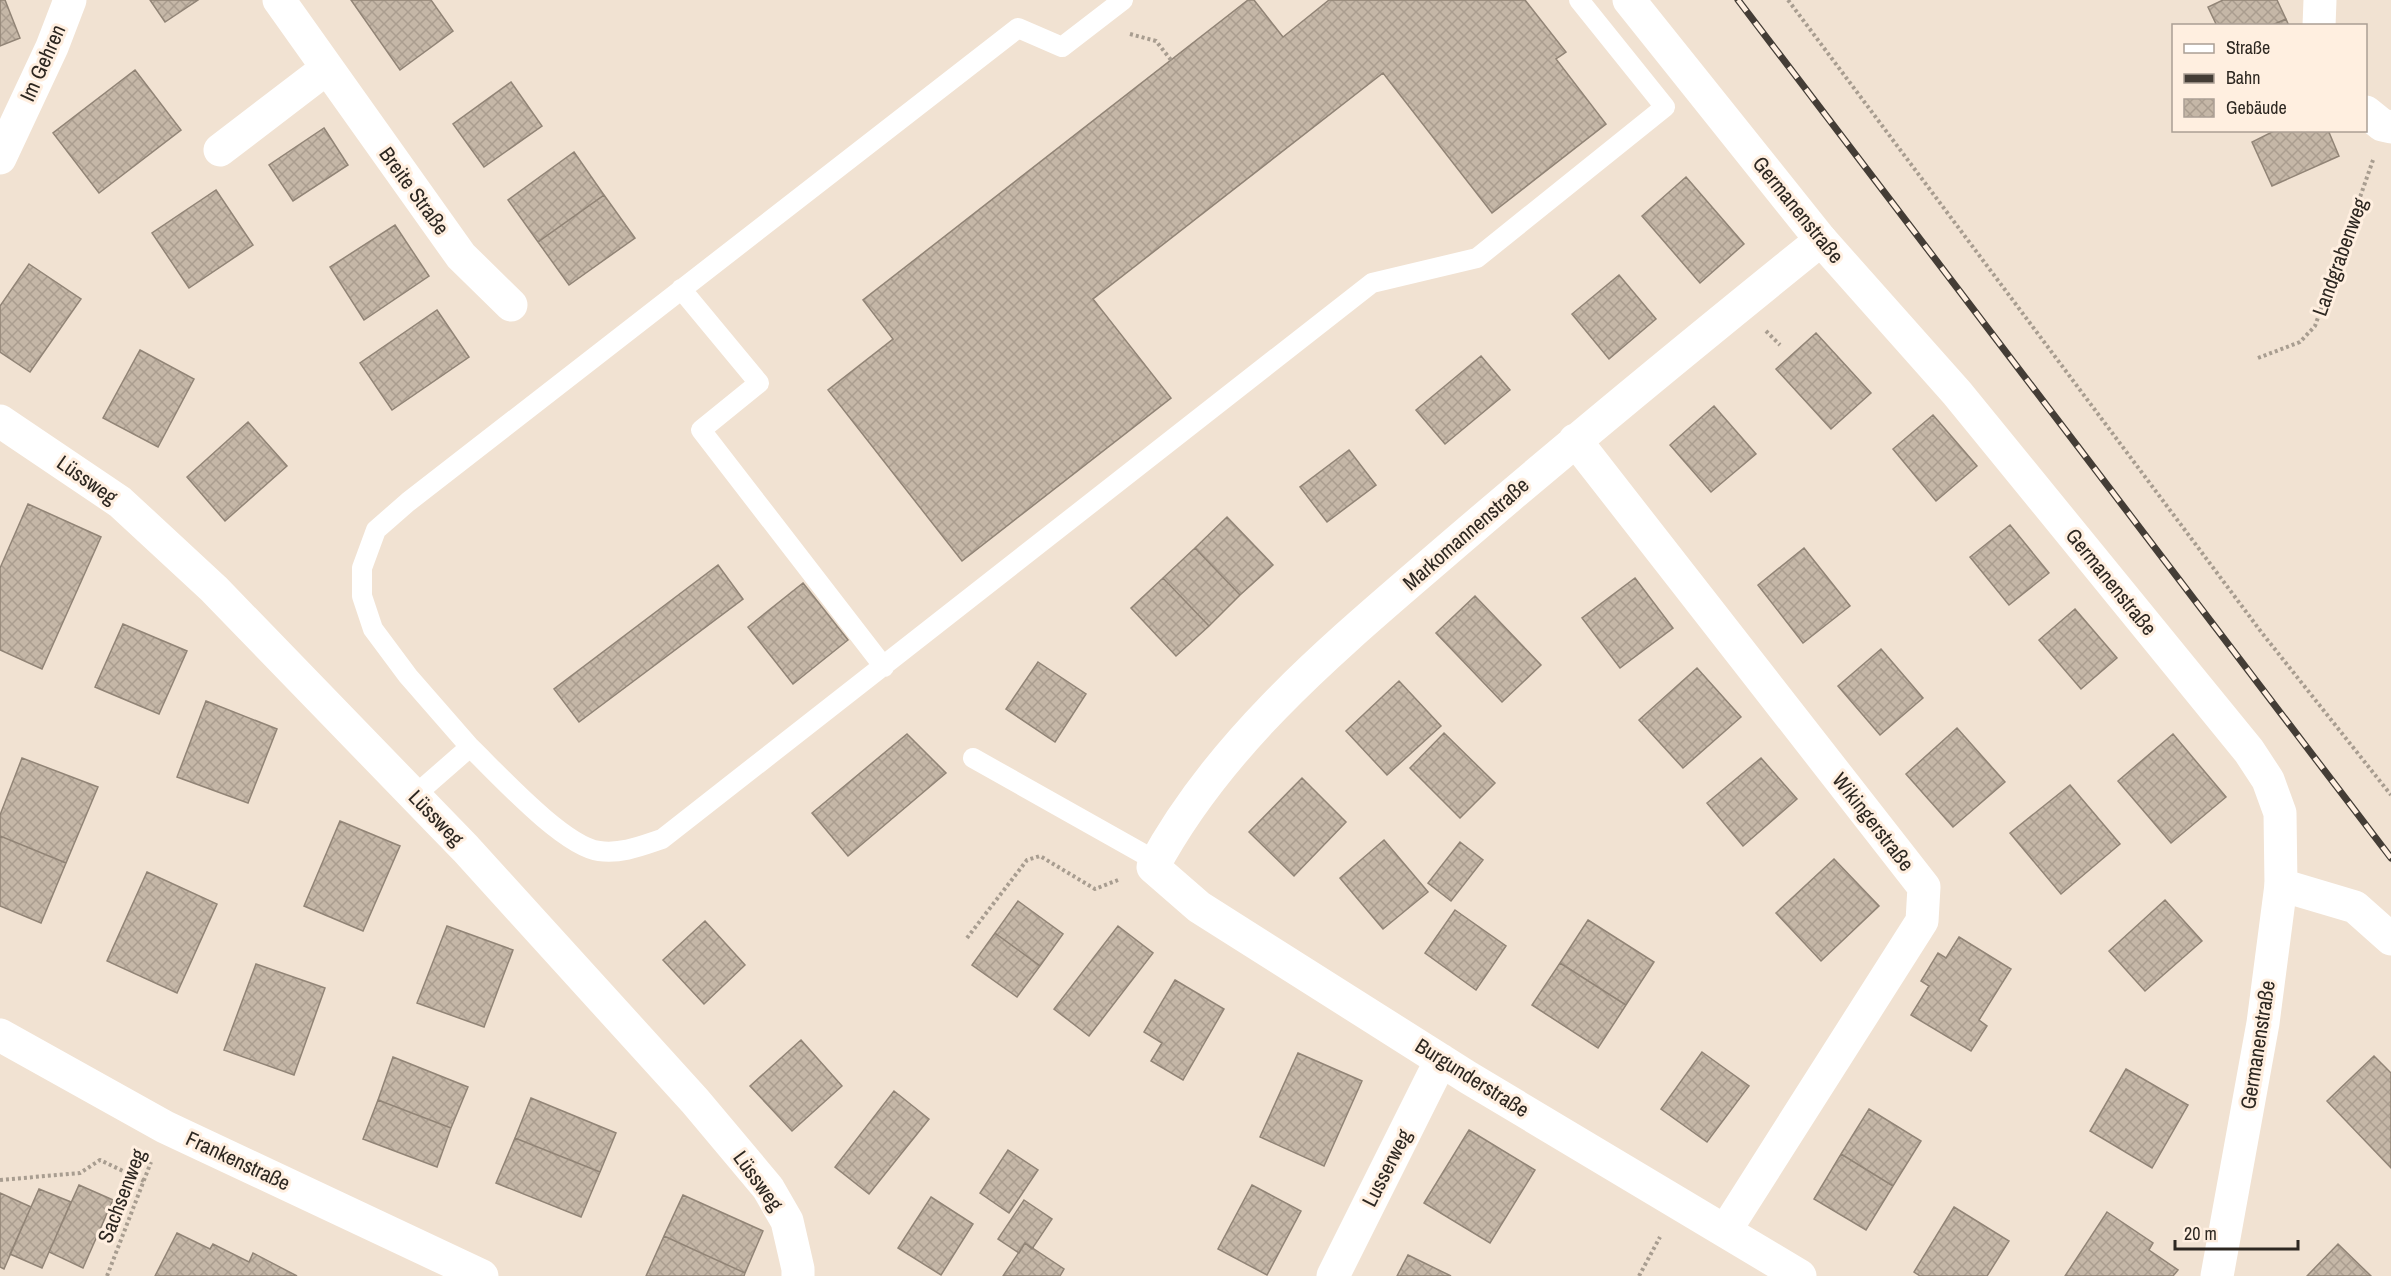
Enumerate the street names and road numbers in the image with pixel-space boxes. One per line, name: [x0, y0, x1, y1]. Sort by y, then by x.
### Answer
street label: Im Gehren: [13, 20, 72, 106]
street label: Breite Straße: [373, 141, 456, 241]
street label: Germanenstraße: [1746, 150, 1851, 269]
street label: Landgrabenweg: [2305, 193, 2374, 320]
street label: Lüssweg: [51, 448, 124, 511]
street label: Markomannenstraße: [1396, 471, 1535, 597]
street label: Germanenstraße: [2059, 522, 2164, 641]
street label: Wikingerstraße: [1826, 766, 1921, 877]
street label: Lüssweg: [402, 783, 471, 852]
street label: Germanenstraße: [2233, 978, 2282, 1111]
street label: Burgunderstraße: [1410, 1031, 1535, 1124]
street label: Frankenstraße: [181, 1124, 295, 1197]
street label: Lusserweg: [1355, 1124, 1419, 1211]
street label: Sachsenweg: [90, 1144, 153, 1247]
street label: Lüssweg: [727, 1145, 790, 1217]

